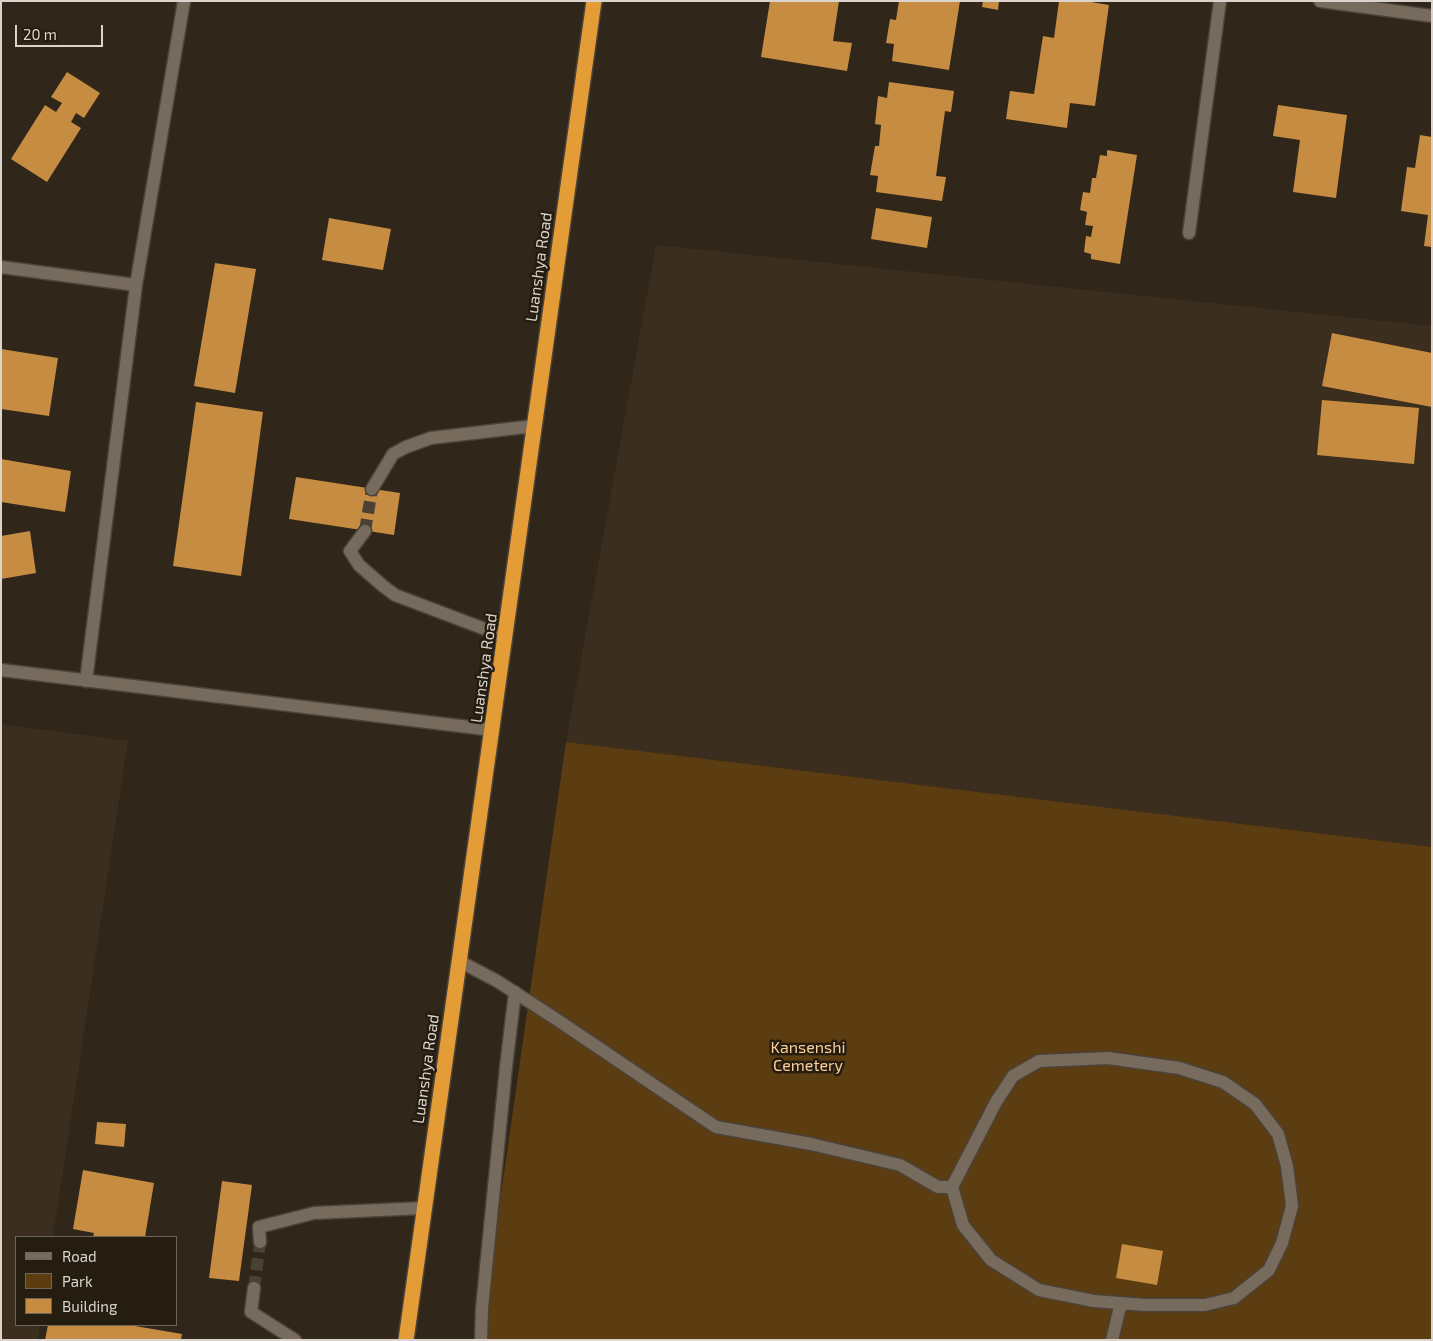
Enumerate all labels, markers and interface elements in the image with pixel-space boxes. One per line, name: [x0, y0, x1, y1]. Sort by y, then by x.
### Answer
scale bar: [18, 15, 105, 47]
text: 20 m: [23, 25, 57, 43]
street label: Luanshya Road: [522, 211, 556, 323]
street label: Luanshya Road: [467, 612, 501, 724]
street label: Luanshya Road: [409, 1013, 443, 1125]
park label: Kansenshi Cemetery: [771, 1038, 845, 1076]
legend: [15, 1236, 178, 1326]
text: Road: [62, 1247, 97, 1265]
text: Park: [62, 1272, 93, 1290]
text: Building: [62, 1297, 117, 1315]

